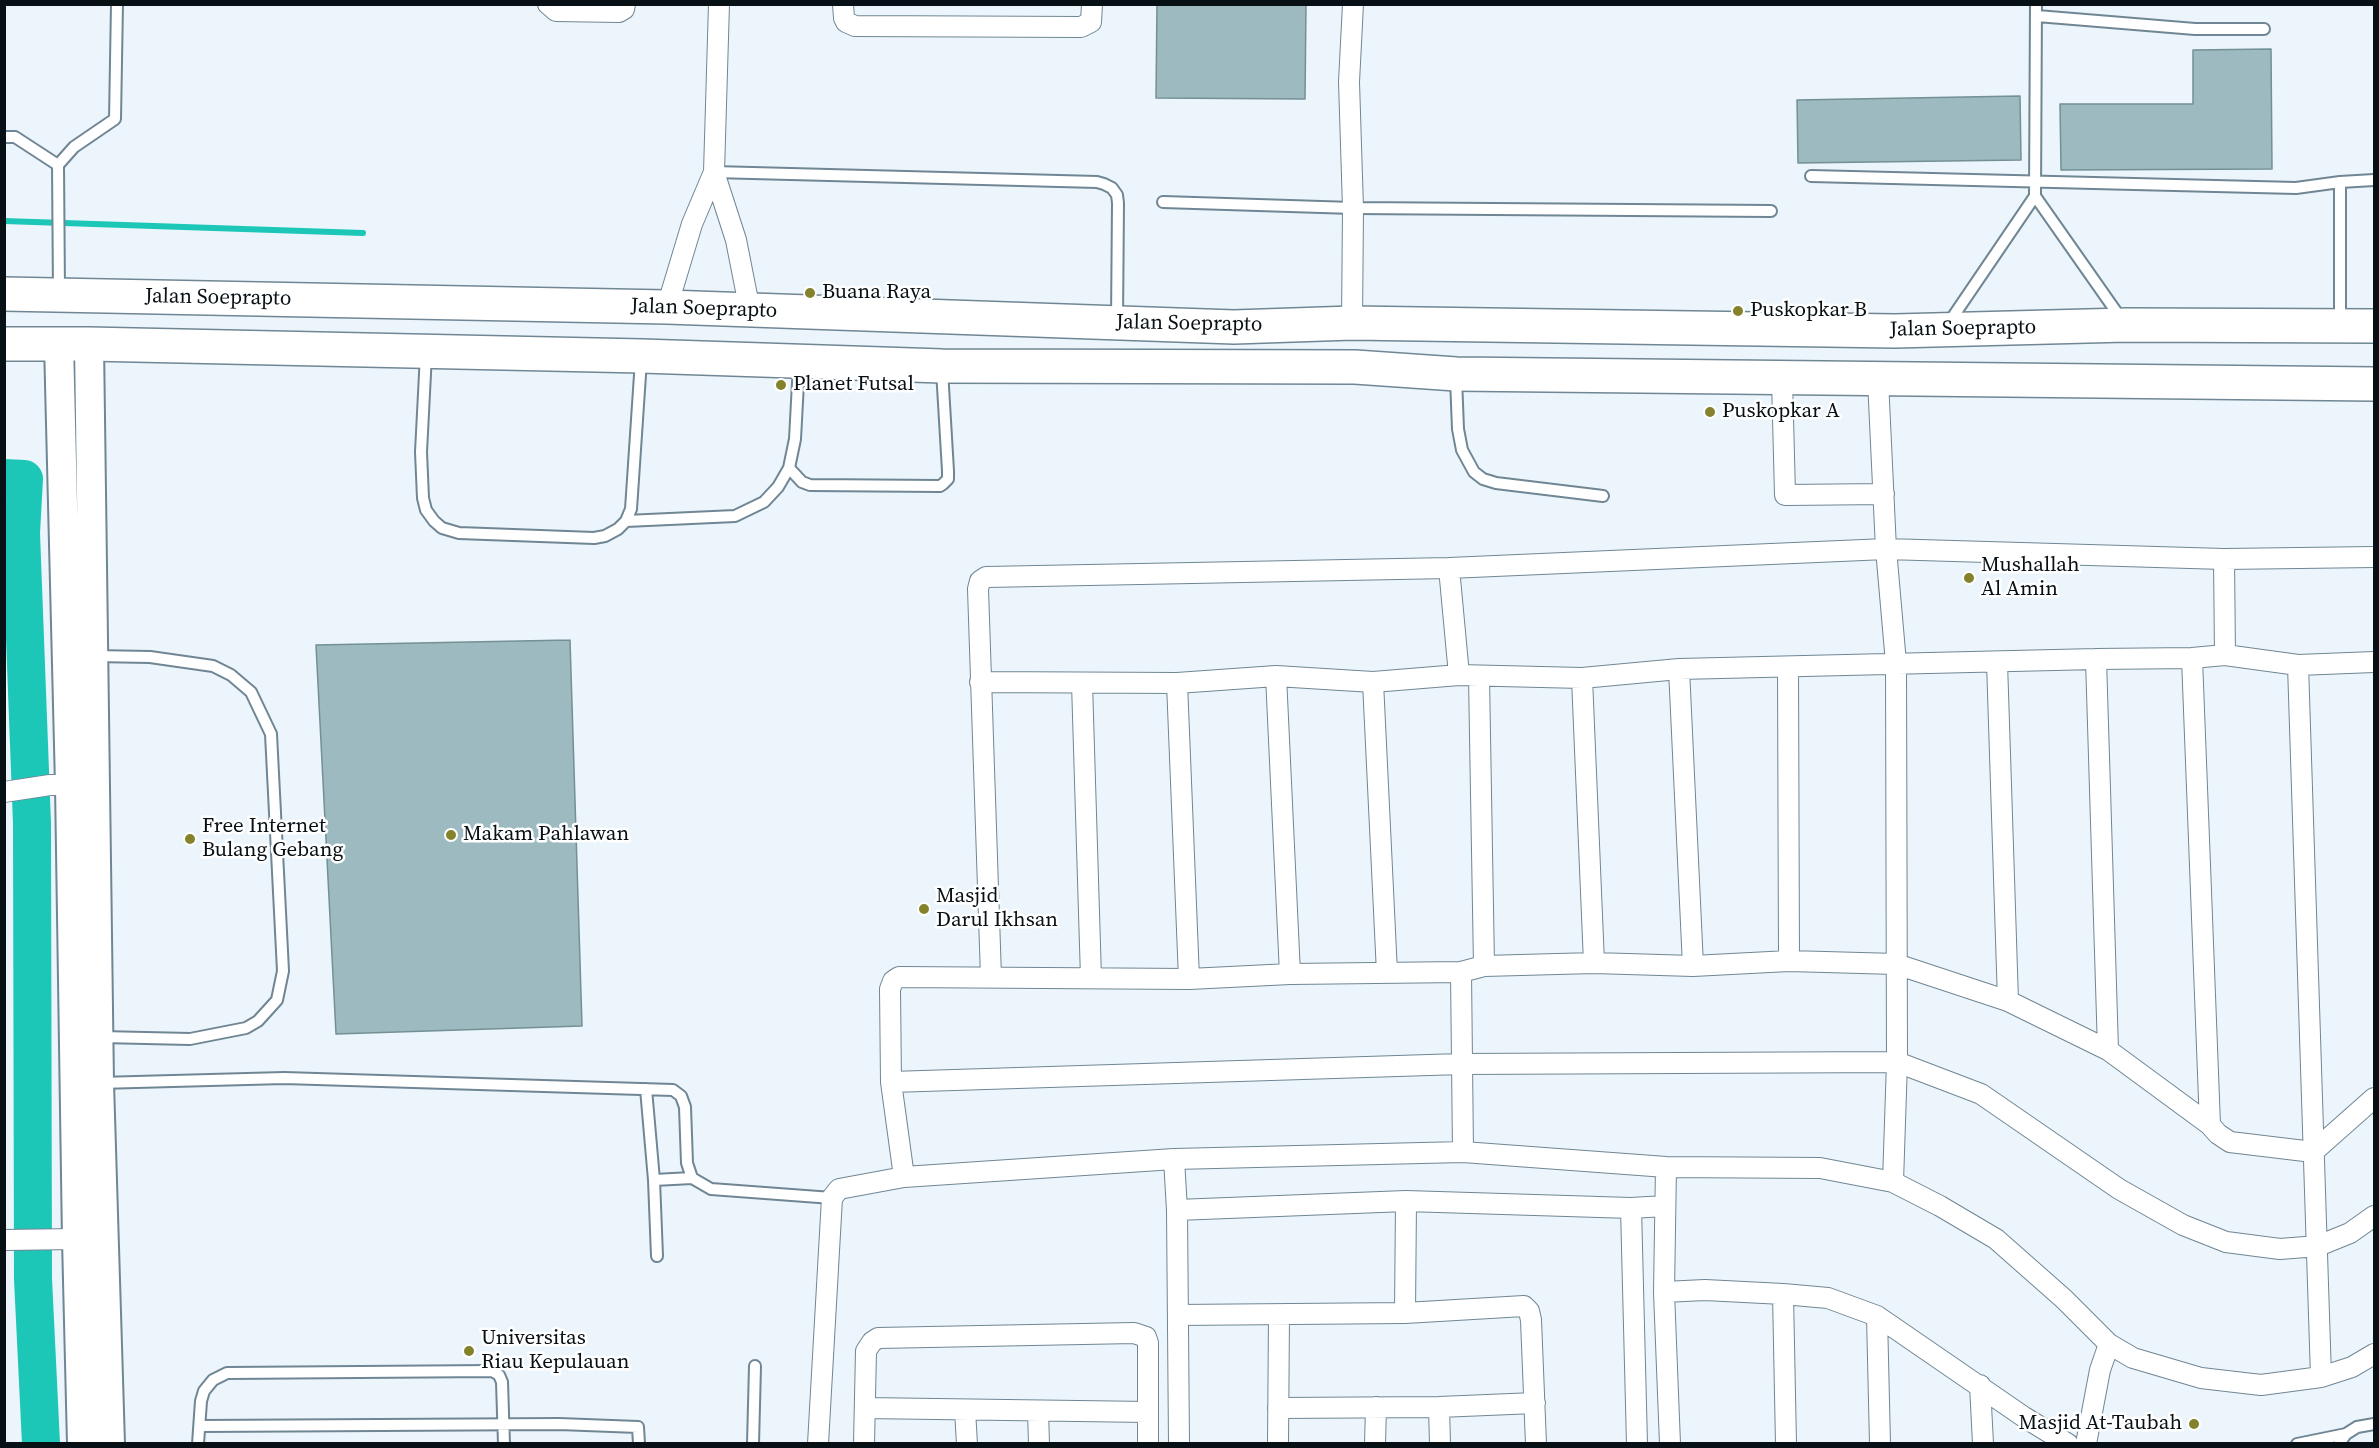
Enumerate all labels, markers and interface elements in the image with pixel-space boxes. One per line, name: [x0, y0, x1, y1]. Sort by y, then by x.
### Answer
place label: Buana Raya: [822, 280, 931, 306]
street label: Jalan Soeprapto: [145, 284, 291, 312]
marker: Buana Raya: [803, 286, 817, 300]
street label: Jalan Soeprapto: [630, 294, 778, 324]
place label: Puskopkar B: [1750, 298, 1867, 324]
marker: Puskopkar B: [1731, 304, 1745, 318]
street label: Jalan Soeprapto: [1116, 310, 1262, 338]
street label: Jalan Soeprapto: [1890, 315, 2036, 343]
place label: Planet Futsal: [793, 372, 914, 398]
marker: Planet Futsal: [774, 378, 788, 392]
place label: Puskopkar A: [1722, 399, 1840, 425]
marker: Puskopkar A: [1703, 405, 1717, 419]
place label: Mushallah Al Amin: [1981, 553, 2080, 603]
marker: Mushallah Al Amin: [1962, 571, 1976, 585]
place label: Free Internet Bulang Gebang: [202, 814, 343, 864]
place label: Makam Pahlawan: [463, 822, 629, 848]
marker: Makam Pahlawan: [444, 828, 458, 842]
marker: Free Internet Bulang Gebang: [183, 832, 197, 846]
place label: Masjid Darul Ikhsan: [936, 884, 1058, 934]
marker: Masjid Darul Ikhsan: [917, 902, 931, 916]
place label: Universitas Riau Kepulauan: [481, 1326, 629, 1376]
marker: Universitas Riau Kepulauan: [462, 1344, 476, 1358]
place label: Masjid At-Taubah: [2019, 1411, 2182, 1437]
marker: Masjid At-Taubah: [2187, 1417, 2201, 1431]

